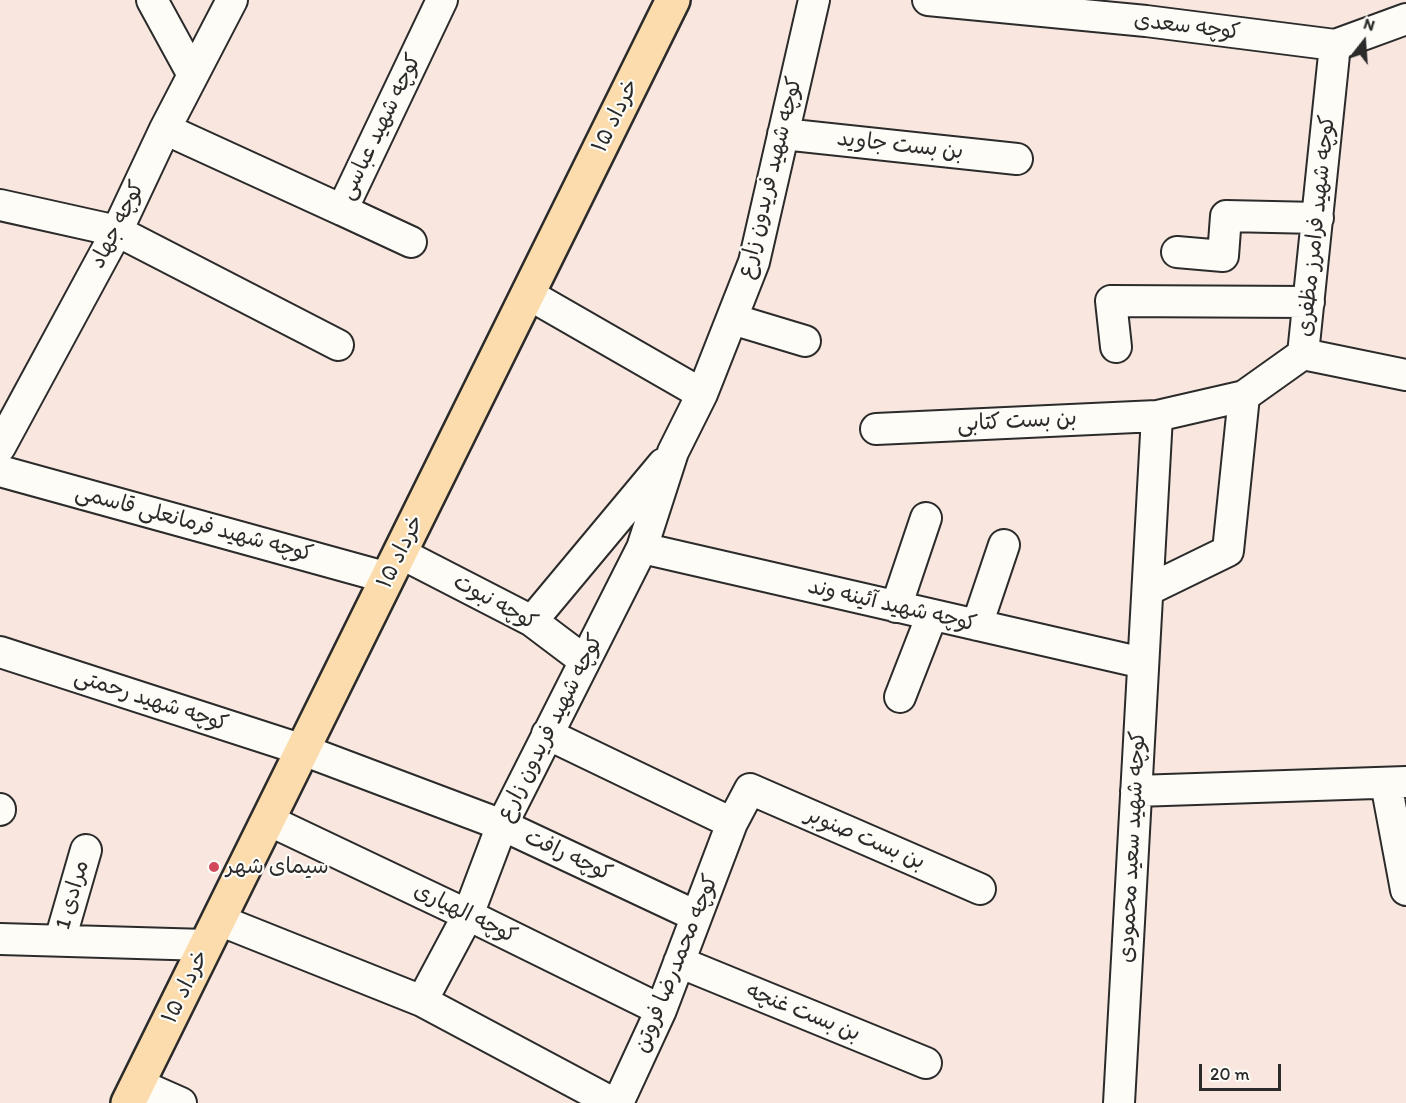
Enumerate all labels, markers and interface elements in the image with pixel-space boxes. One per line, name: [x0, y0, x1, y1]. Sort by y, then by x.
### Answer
street label: کوچه سعدی: [1132, 7, 1242, 47]
north arrow: [1334, 12, 1394, 72]
text: N: [1361, 14, 1377, 35]
street label: کوچه شهید عباسی: [334, 50, 428, 204]
street label: کوچه شهید فریدون زارع: [733, 74, 809, 282]
street label: ۱۵ خرداد: [587, 75, 645, 157]
street label: کوچه شهید فرامرز مظفری: [1292, 114, 1342, 338]
street label: بن بست جاوید: [835, 126, 965, 166]
street label: کوچه جهاد: [85, 177, 151, 273]
street label: بن بست کتابی: [956, 406, 1078, 438]
street label: کوچه شهید فرمانعلی قاسمی: [72, 480, 316, 568]
street label: ۱۵ خرداد: [372, 511, 430, 593]
street label: کوچه نبوت: [448, 569, 542, 637]
street label: کوچه شهید آئینه وند: [805, 574, 979, 638]
street label: کوچه شهید فریدون زارع: [492, 630, 610, 826]
street label: کوچه شهید رحمتی: [71, 664, 231, 738]
street label: کوچه شهید سعید محمودی: [1114, 730, 1152, 964]
street label: بن بست صنوبر: [801, 802, 929, 876]
street label: کوچه رافت: [520, 824, 616, 888]
place label: سیمای شهر: [226, 854, 329, 880]
street label: مرادی 1: [51, 857, 95, 933]
marker: سیمای شهر: [207, 860, 221, 874]
street label: کوچه محمدرضا فروتن: [629, 871, 725, 1057]
street label: کوچه الهیاری: [409, 878, 521, 950]
street label: ۱۵ خرداد: [157, 946, 215, 1028]
street label: بن بست غنچه: [742, 978, 864, 1048]
scale bar: [1202, 1052, 1284, 1090]
text: 20 m: [1210, 1063, 1250, 1085]

